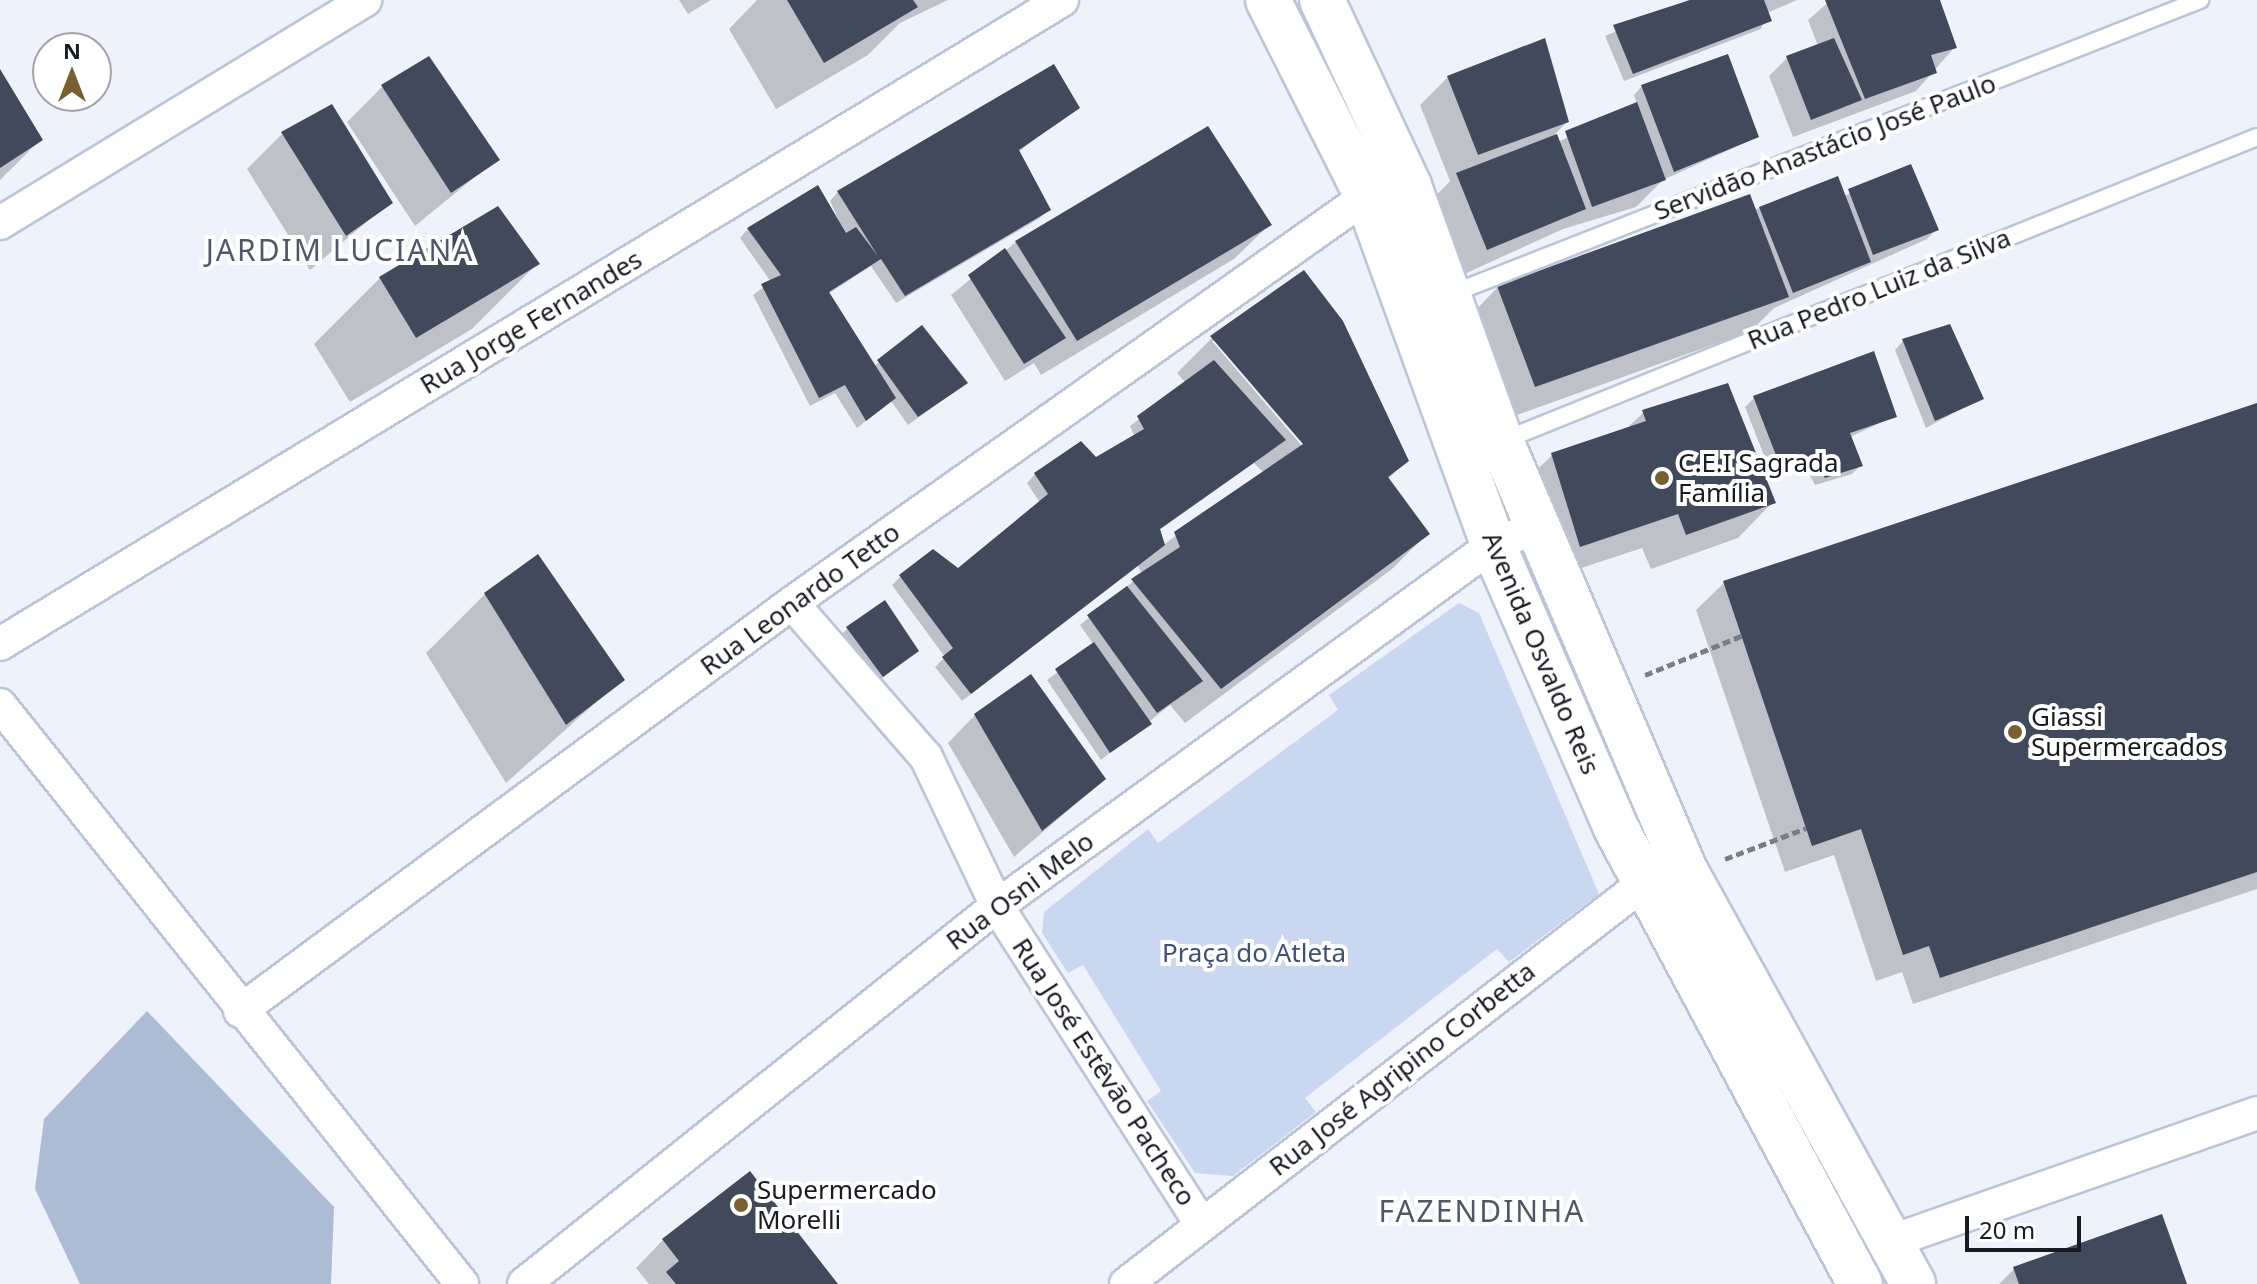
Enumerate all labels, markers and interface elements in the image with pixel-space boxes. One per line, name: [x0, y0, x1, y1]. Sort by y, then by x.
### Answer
north arrow: [32, 32, 112, 112]
text: N: [63, 35, 81, 65]
street label: Servidão Anastácio José Paulo: [1650, 67, 2000, 227]
street label: Rua Pedro Luiz da Silva: [1743, 222, 2015, 356]
district label: JARDIM LUCIANA: [206, 232, 474, 268]
street label: Rua Jorge Fernandes: [415, 243, 647, 401]
place label: C.E.I Sagrada Família: [1678, 447, 1839, 508]
marker: C.E.I Sagrada Família: [1653, 469, 1671, 487]
street label: Rua Leonardo Tetto: [694, 516, 906, 682]
street label: Avenida Osvaldo Reis: [1476, 527, 1606, 779]
place label: Giassi Supermercados: [2031, 701, 2223, 762]
marker: Giassi Supermercados: [2006, 723, 2024, 741]
street label: Rua Osni Melo: [940, 825, 1100, 957]
street label: Rua José Estêvão Pacheco: [1006, 932, 1202, 1212]
park label: Praça do Atleta: [1162, 937, 1346, 969]
street label: Rua José Agripino Corbetta: [1263, 956, 1541, 1182]
place label: Supermercado Morelli: [757, 1174, 937, 1236]
district label: FAZENDINHA: [1378, 1193, 1586, 1229]
marker: Supermercado Morelli: [732, 1196, 750, 1214]
scale bar: [1969, 1200, 2085, 1250]
text: 20 m: [1979, 1213, 2035, 1246]

